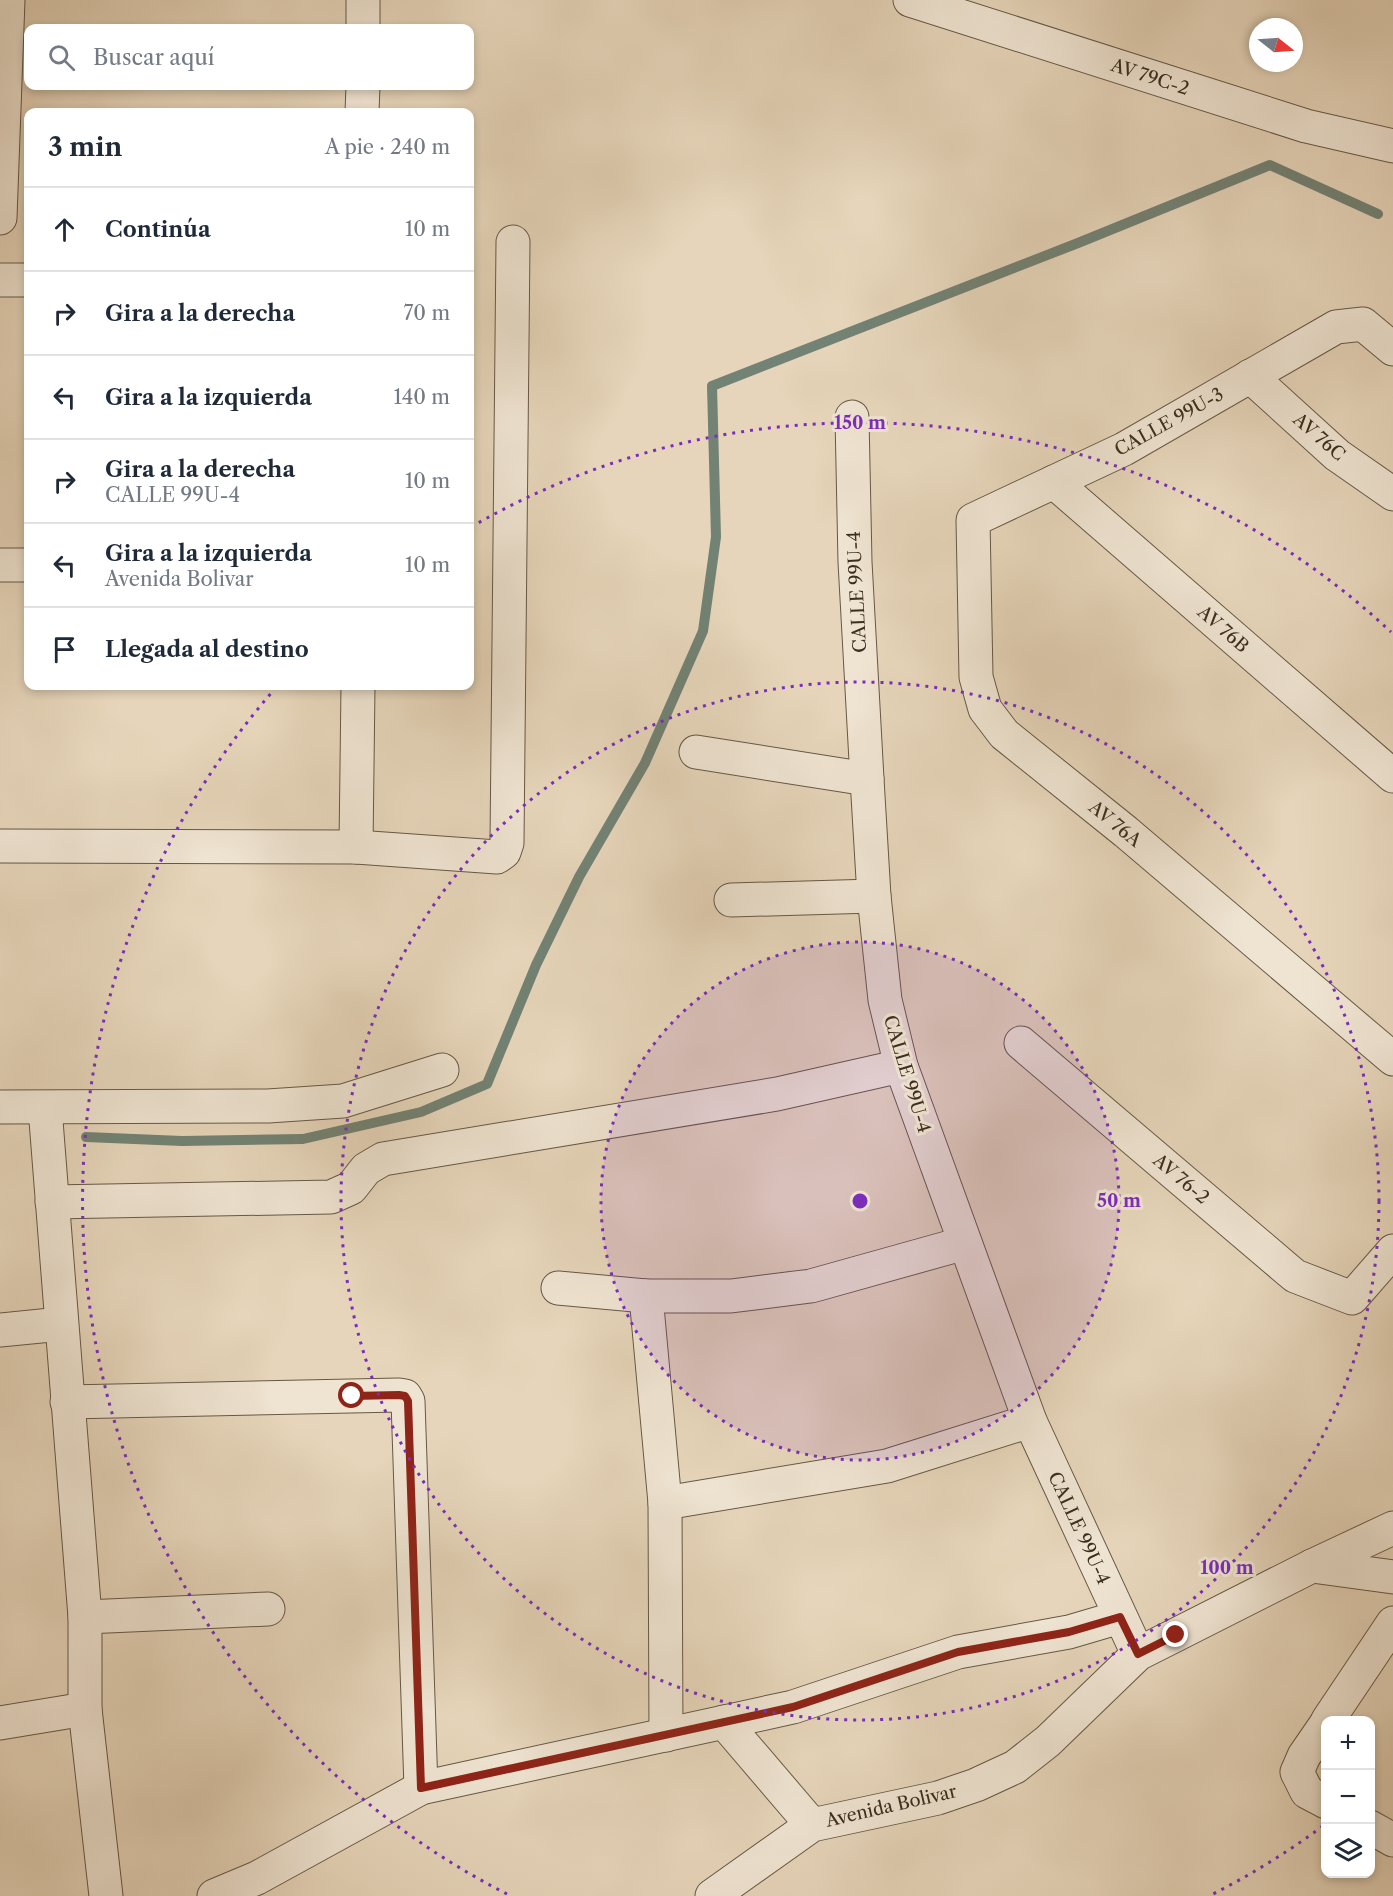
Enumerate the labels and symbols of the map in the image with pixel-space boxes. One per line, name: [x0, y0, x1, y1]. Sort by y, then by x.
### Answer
north arrow: [1249, 18, 1303, 72]
street label: AV 79C-2: [1107, 54, 1192, 100]
street label: CALLE 99U-3: [1111, 383, 1227, 461]
street label: AV 76C: [1288, 408, 1350, 466]
text: 150 m: [834, 412, 886, 434]
street label: CALLE 99U-4: [843, 531, 871, 653]
street label: AV 76B: [1192, 600, 1253, 657]
street label: AV 76A: [1083, 796, 1146, 852]
street label: CALLE 99U-4: [879, 1013, 935, 1135]
street label: AV 76-2: [1148, 1149, 1214, 1209]
text: 50 m: [1097, 1190, 1141, 1212]
centre of rings: [850, 1191, 870, 1211]
route start: [338, 1382, 364, 1408]
street label: CALLE 99U-4: [1043, 1468, 1115, 1588]
text: 100 m: [1200, 1557, 1254, 1579]
route end: [1162, 1621, 1188, 1647]
street label: Avenida Bolivar: [822, 1780, 959, 1832]

